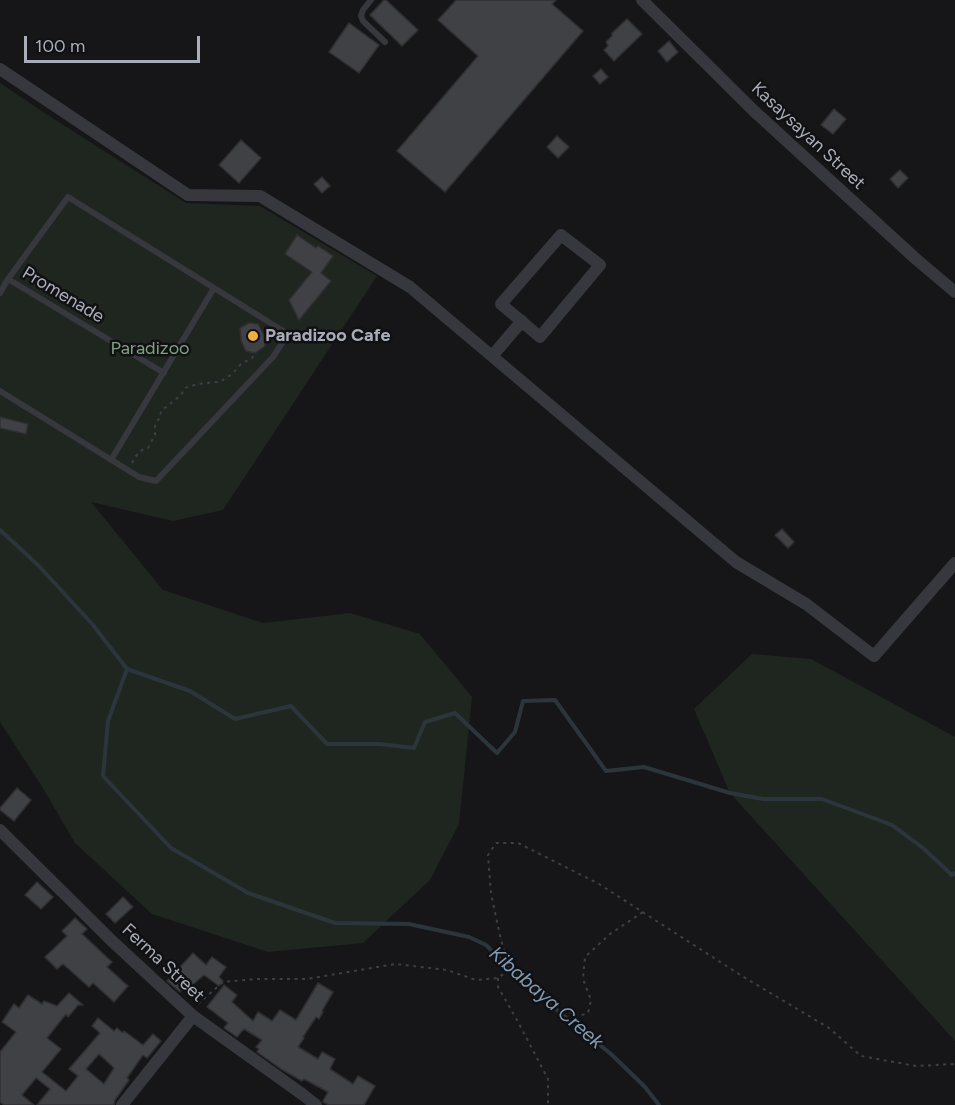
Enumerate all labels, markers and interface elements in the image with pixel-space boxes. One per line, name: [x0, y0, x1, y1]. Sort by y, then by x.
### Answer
scale bar: [27, 24, 202, 62]
text: 100 m: [35, 35, 85, 57]
street label: Kasaysayan Street: [747, 78, 869, 194]
street label: Promenade: [18, 262, 108, 328]
place label: Paradizoo Cafe: [265, 325, 390, 347]
marker: Paradizoo Cafe: [246, 329, 260, 343]
park label: Paradizoo: [110, 338, 190, 360]
street label: Ferma Street: [117, 919, 209, 1007]
water label: Kibabaya Creek: [484, 942, 608, 1054]

